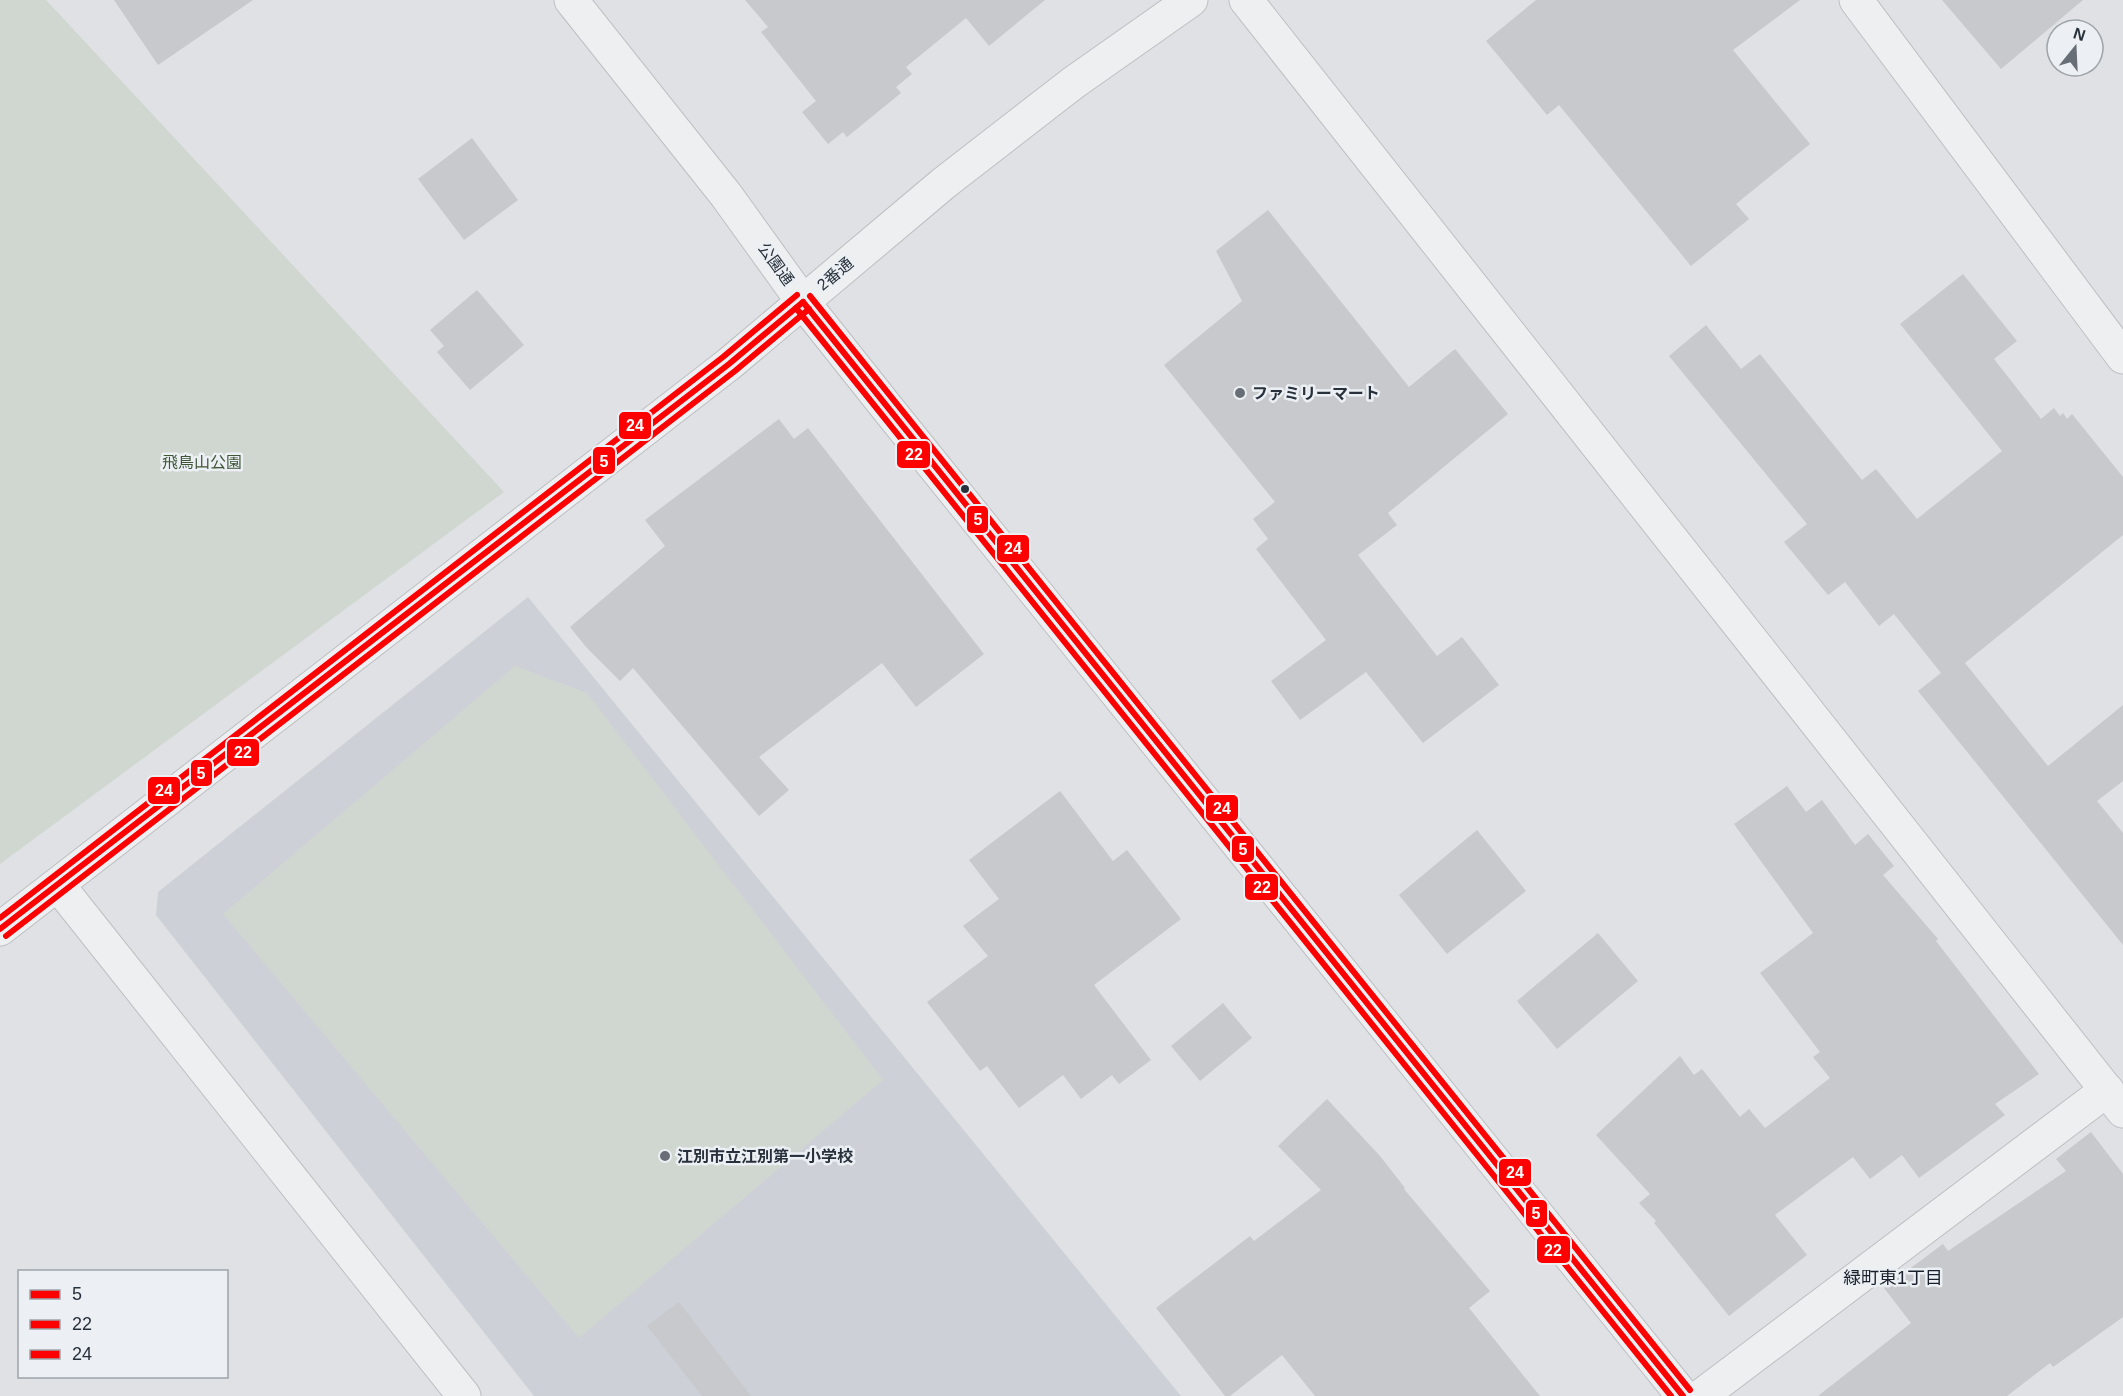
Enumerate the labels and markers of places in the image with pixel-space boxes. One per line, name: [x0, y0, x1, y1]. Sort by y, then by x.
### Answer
place label: ファミリーマート: [1252, 385, 1380, 402]
marker: ファミリーマート: [1233, 386, 1247, 400]
unlabelled marker: [959, 483, 971, 495]
place label: 江別市立江別第一小学校: [677, 1148, 853, 1165]
marker: 江別市立江別第一小学校: [658, 1149, 672, 1163]

